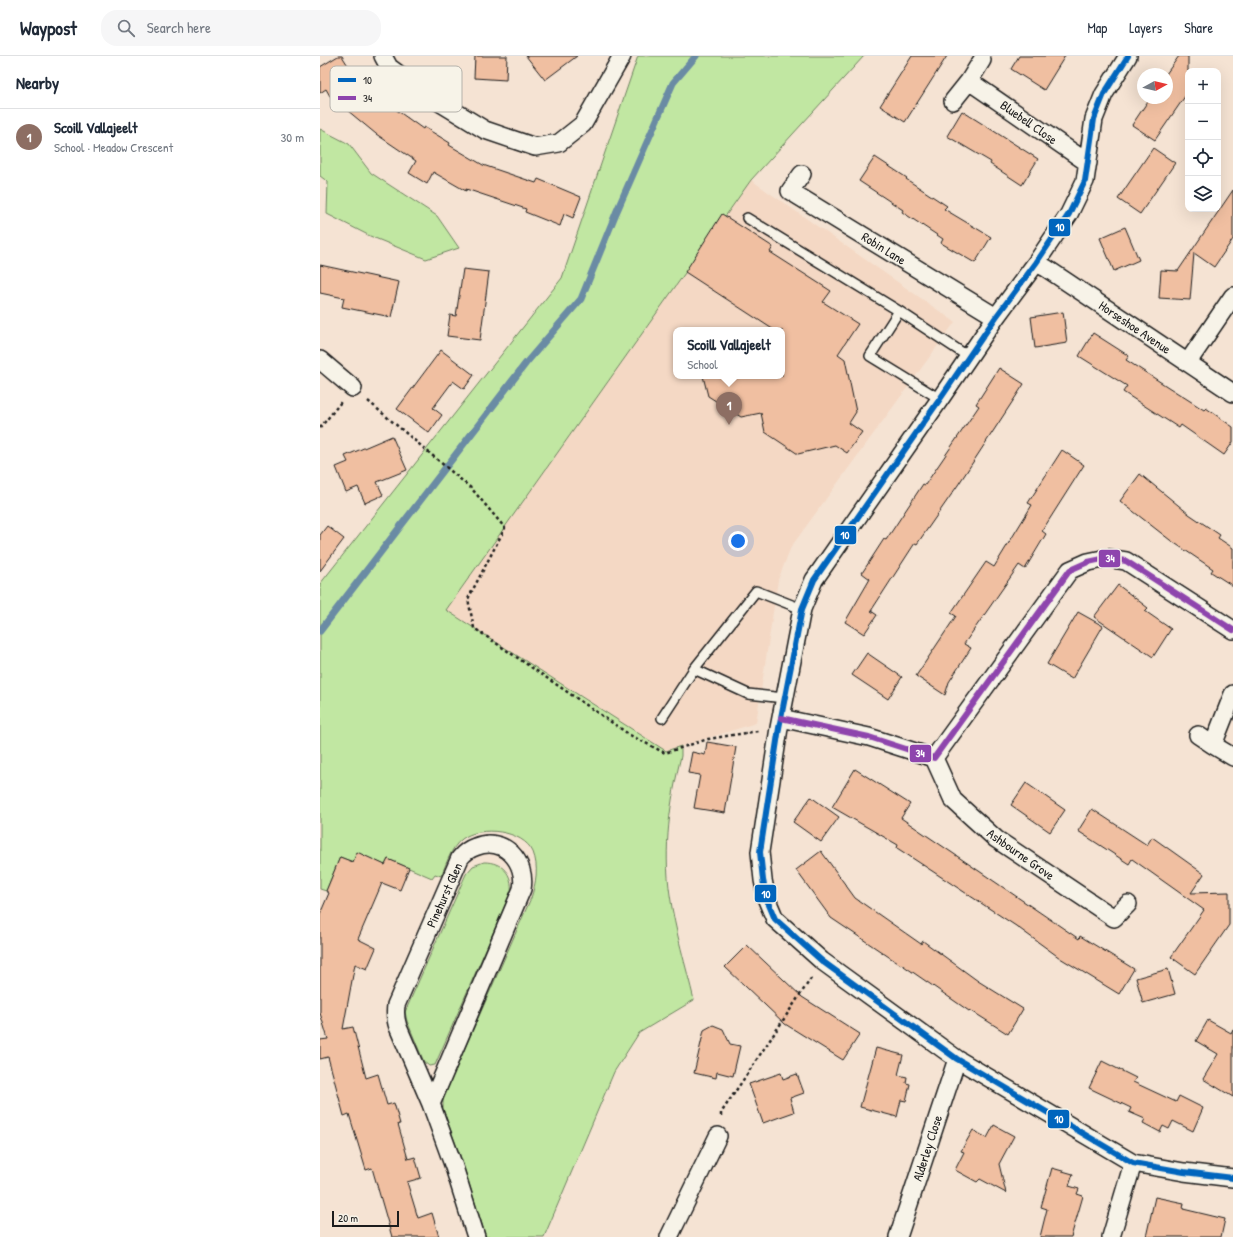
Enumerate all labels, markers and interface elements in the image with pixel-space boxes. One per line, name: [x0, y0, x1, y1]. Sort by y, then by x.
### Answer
search box: [101, 10, 381, 46]
text: Waypost: [20, 15, 77, 41]
icon: search: [115, 17, 137, 39]
text: Search here: [147, 17, 211, 38]
text: Map: [1087, 18, 1107, 37]
text: Layers: [1129, 18, 1162, 37]
text: Share: [1184, 18, 1213, 37]
legend: [330, 66, 462, 112]
north arrow: [1137, 68, 1173, 104]
map controls: [1185, 68, 1221, 212]
button: +: [1185, 68, 1221, 104]
text: Nearby: [16, 71, 59, 94]
text: 10: [363, 73, 372, 87]
text: 34: [363, 91, 372, 105]
street label: Bluebell Close: [997, 96, 1061, 148]
button: −: [1185, 104, 1221, 140]
text: Scoill Vallajeelt: [54, 117, 137, 138]
text: 1: [27, 128, 31, 146]
text: 30 m: [281, 128, 304, 146]
text: School · Meadow Crescent: [54, 138, 173, 156]
button: locate: [1185, 140, 1221, 176]
button: layers: [1185, 176, 1221, 212]
line badge: 10: [1048, 218, 1071, 237]
text: 10: [1056, 220, 1065, 234]
street label: Robin Lane: [858, 227, 910, 269]
street label: Horseshoe Avenue: [1095, 296, 1175, 358]
popup: [673, 327, 785, 379]
text: Scoill Vallajeelt: [687, 334, 771, 355]
text: School: [687, 355, 718, 373]
pin: 1: [716, 392, 742, 425]
line badge: 10: [834, 525, 857, 545]
text: 10: [841, 528, 850, 542]
your location: [728, 531, 748, 551]
line badge: 34: [1098, 549, 1121, 568]
text: 34: [1105, 551, 1115, 565]
line badge: 34: [909, 744, 932, 763]
text: 34: [915, 746, 925, 760]
street label: Ashbourne Grove: [984, 824, 1058, 884]
street label: Pinehurst Glen: [422, 860, 466, 930]
line badge: 10: [754, 884, 777, 903]
text: 10: [762, 887, 771, 901]
line badge: 10: [1047, 1109, 1070, 1129]
text: 10: [1055, 1112, 1064, 1126]
street label: Alderley Close: [908, 1113, 946, 1183]
scale bar: [332, 1209, 399, 1228]
text: 20 m: [338, 1211, 358, 1225]

